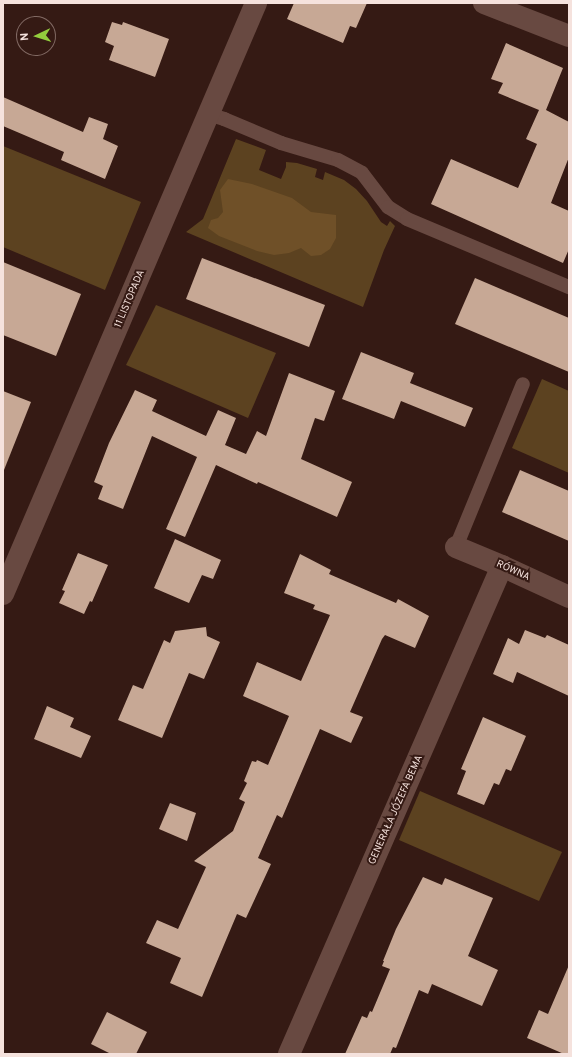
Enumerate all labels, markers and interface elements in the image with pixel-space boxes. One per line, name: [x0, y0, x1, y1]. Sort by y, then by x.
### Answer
north arrow: [16, 16, 56, 56]
text: N: [18, 32, 32, 41]
street label: 11 LISTOPADA: [112, 268, 148, 330]
street label: RÓWNA: [494, 558, 532, 584]
street label: GENERAŁA JÓZEFA BEMA: [366, 753, 426, 867]

